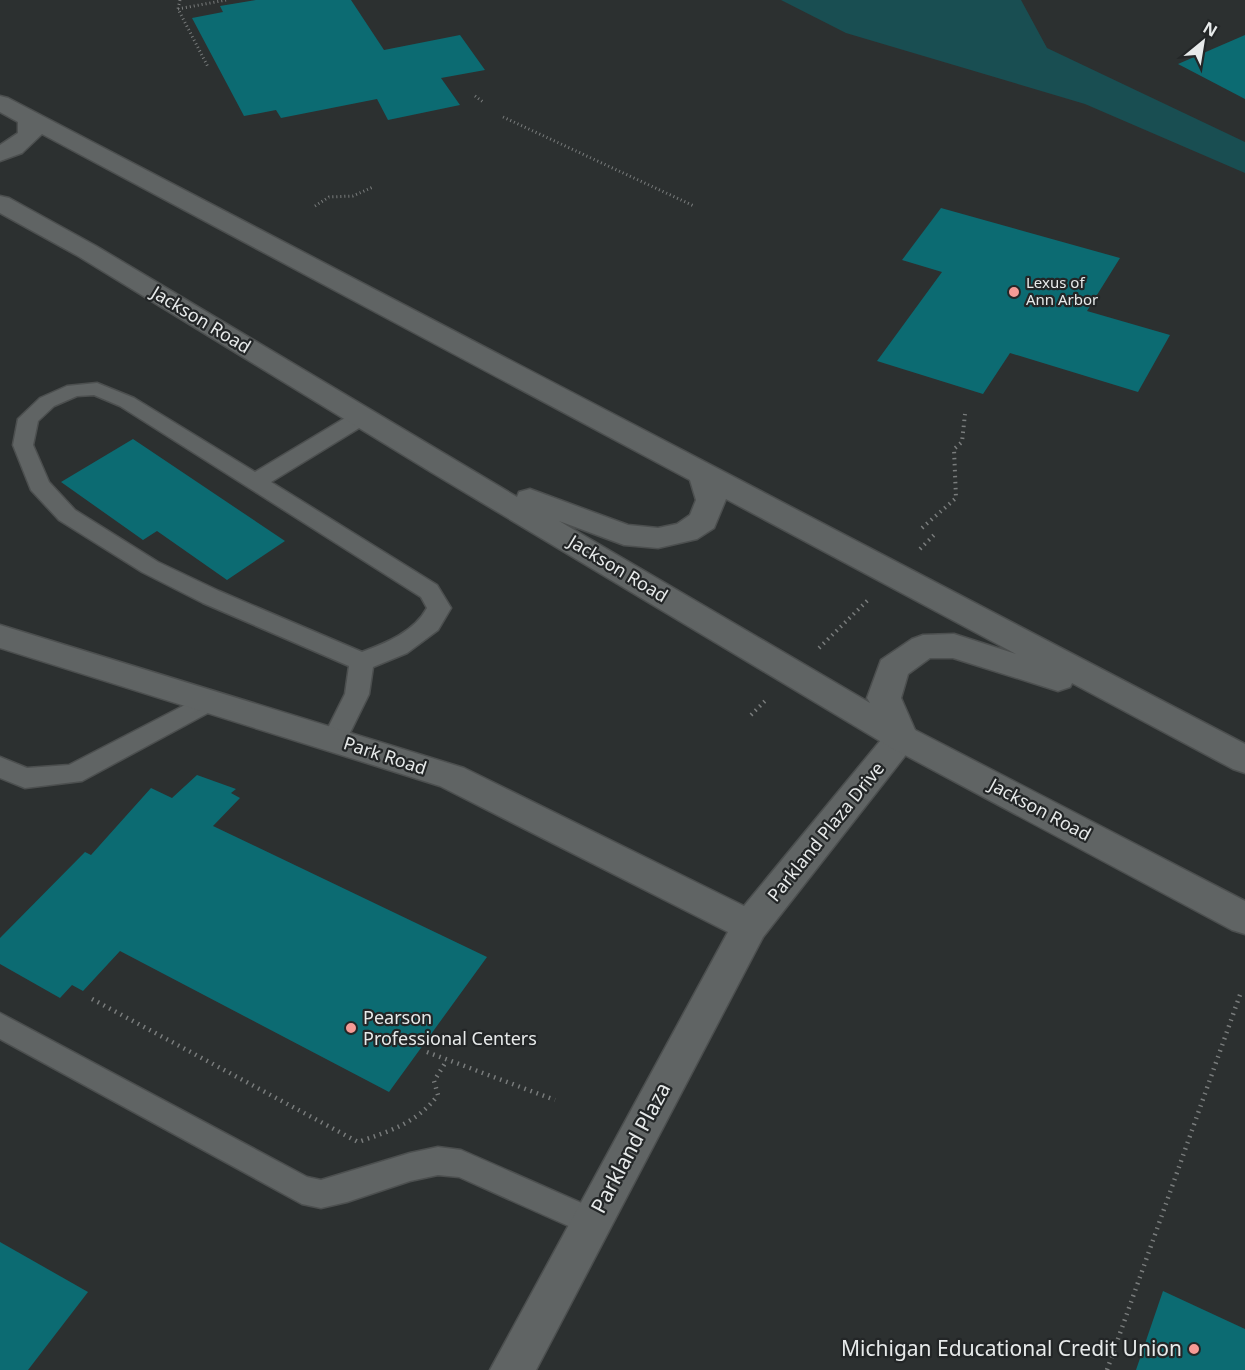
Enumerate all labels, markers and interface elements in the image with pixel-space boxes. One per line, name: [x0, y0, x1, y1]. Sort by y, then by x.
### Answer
north arrow: [1173, 12, 1233, 72]
text: N: [1199, 16, 1222, 42]
place label: Lexus of Ann Arbor: [1026, 272, 1098, 309]
street label: Jackson Road: [146, 279, 256, 358]
marker: Lexus of Ann Arbor: [1007, 285, 1021, 299]
street label: Jackson Road: [563, 528, 673, 607]
street label: Park Road: [341, 730, 430, 780]
street label: Parkland Plaza Drive: [761, 757, 889, 906]
street label: Jackson Road: [984, 771, 1095, 846]
place label: Pearson Professional Centers: [363, 1005, 537, 1050]
marker: Pearson Professional Centers: [344, 1021, 358, 1035]
street label: Parkland Plaza: [584, 1077, 676, 1218]
place label: Michigan Educational Credit Union: [841, 1334, 1182, 1362]
marker: Michigan Educational Credit Union: [1187, 1342, 1201, 1356]

